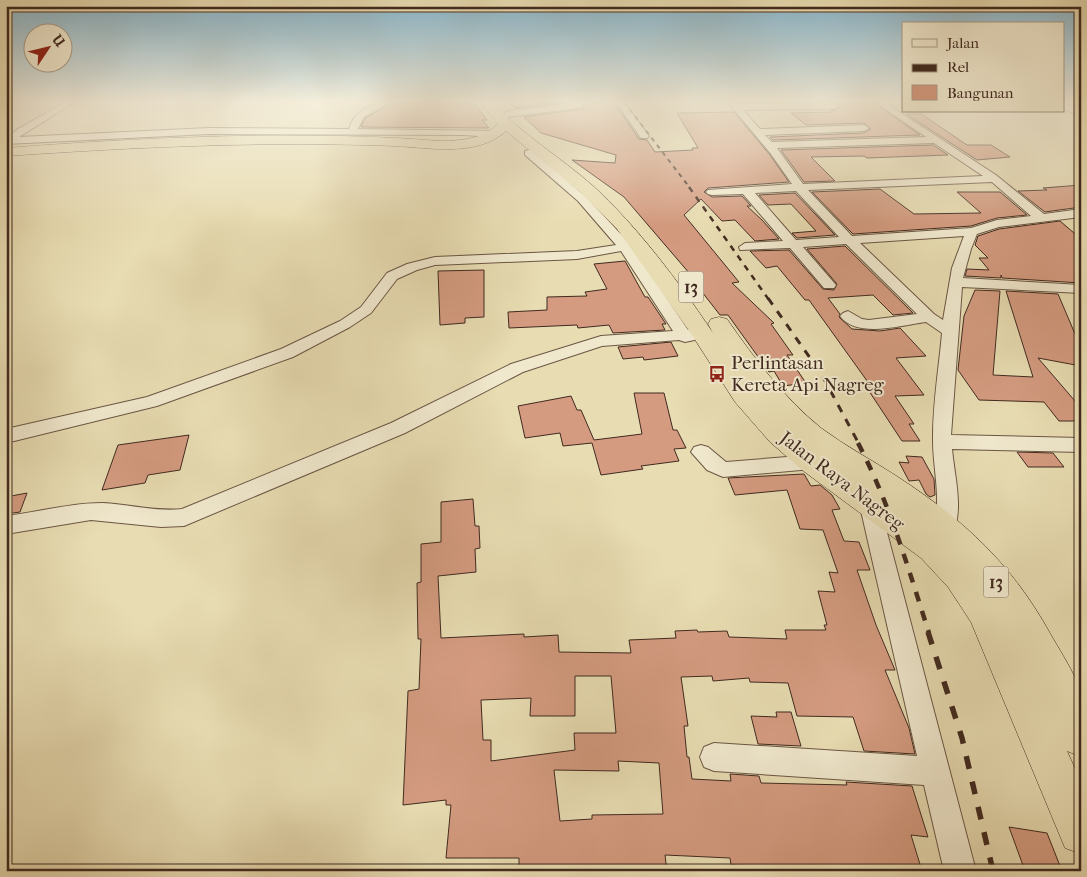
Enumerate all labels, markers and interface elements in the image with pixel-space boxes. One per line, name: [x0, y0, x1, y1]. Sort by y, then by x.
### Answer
north arrow: [22, 22, 72, 72]
legend: [902, 22, 1064, 112]
text: U: [48, 31, 68, 50]
text: Jalan: [946, 34, 979, 52]
text: Rel: [947, 58, 969, 76]
text: Bangunan: [947, 84, 1014, 102]
road number: 13: [678, 272, 704, 302]
place label: Perlintasan Kereta Api Nagreg: [731, 352, 885, 396]
bus stop icon: Perlintasan Kereta Api Nagreg: [707, 364, 727, 384]
street label: Jalan Raya Nagreg: [774, 426, 909, 536]
road number: 13: [984, 566, 1008, 598]

